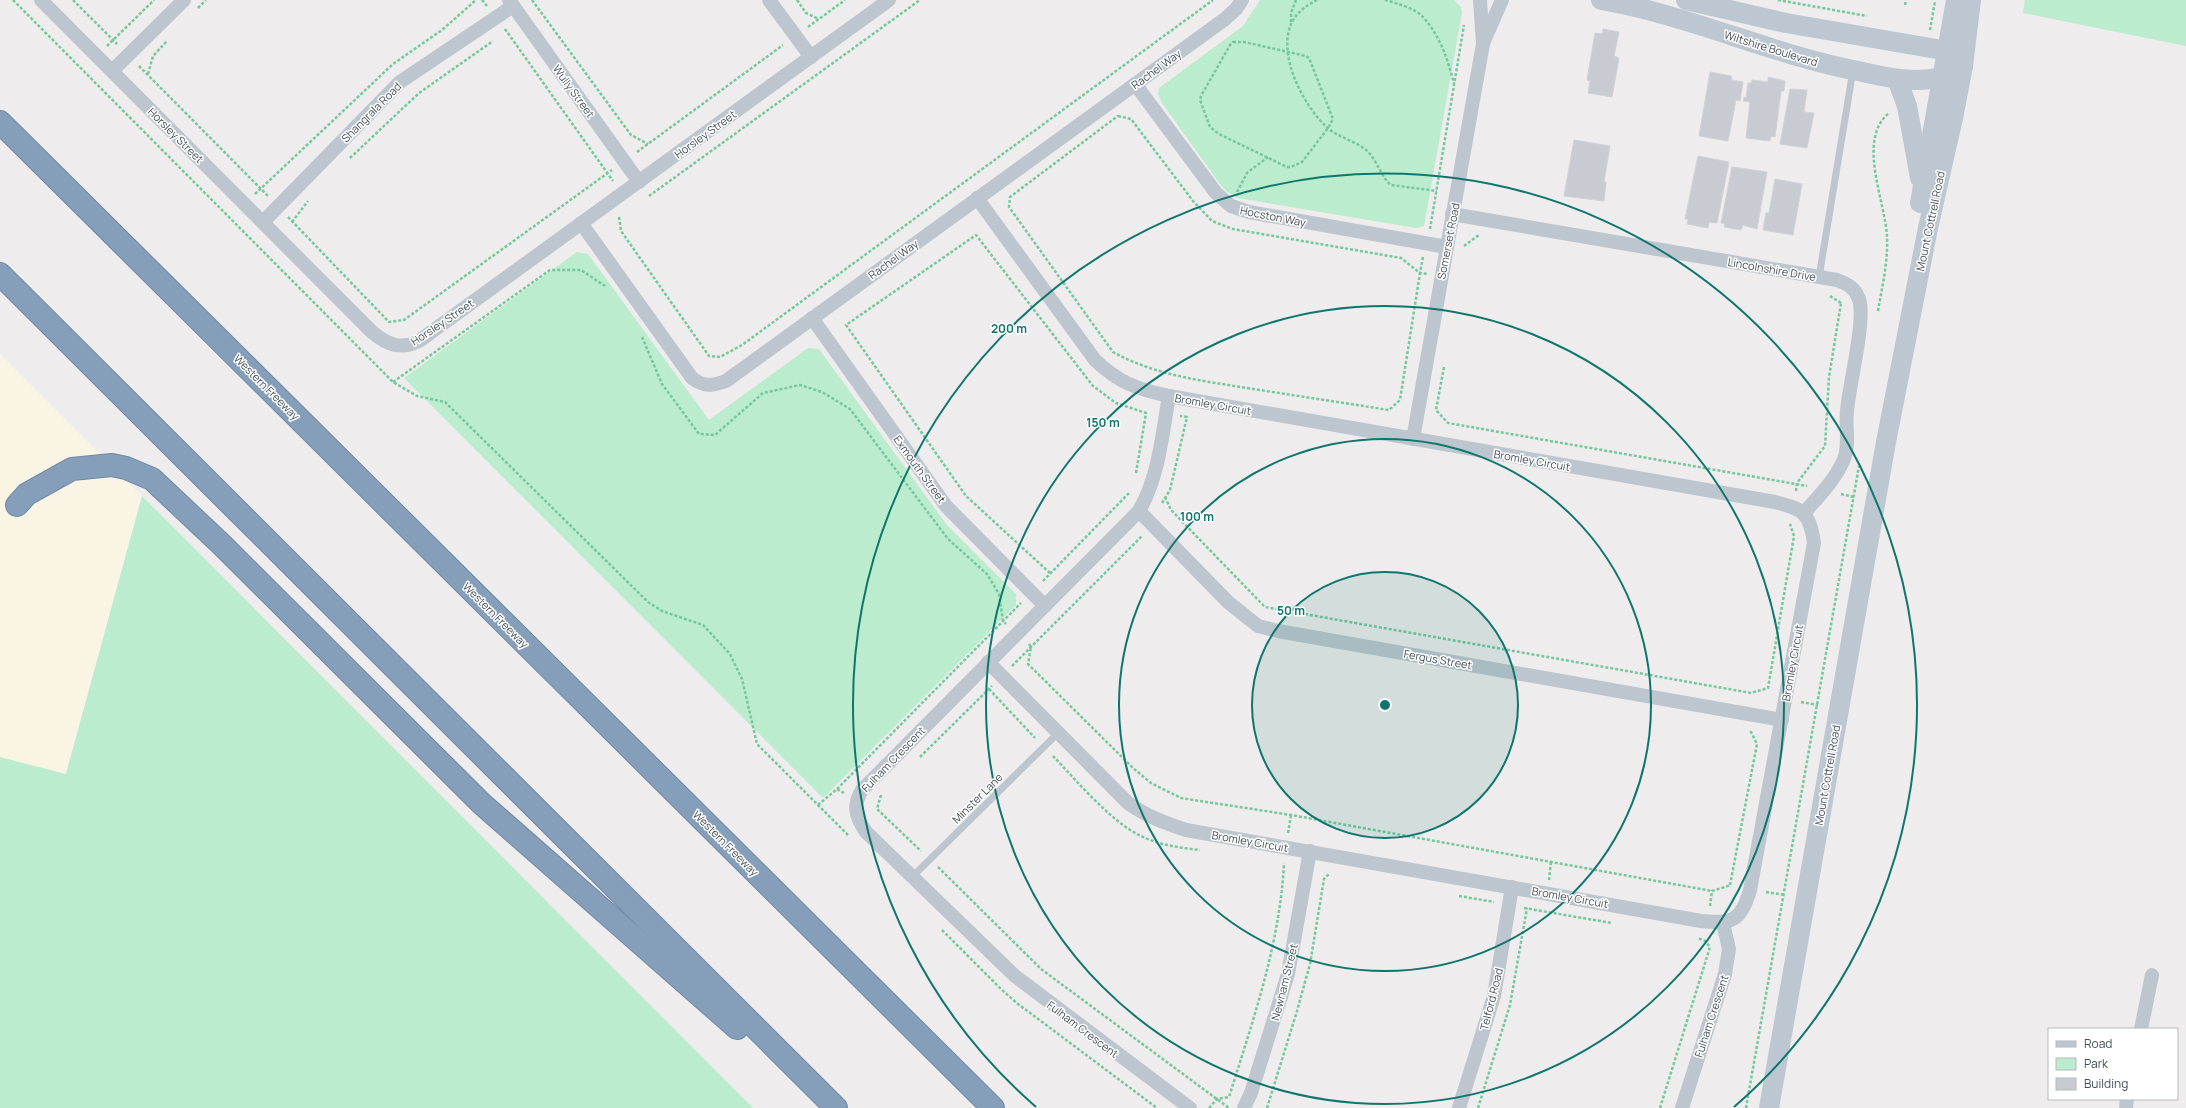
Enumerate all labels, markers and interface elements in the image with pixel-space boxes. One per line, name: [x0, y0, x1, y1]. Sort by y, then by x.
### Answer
street label: Wiltshire Boulevard: [1722, 27, 1820, 69]
street label: Rachel Way: [1128, 46, 1184, 92]
street label: Wully Street: [550, 62, 598, 120]
street label: Shangrala Road: [338, 79, 404, 145]
street label: Horsley Street: [145, 104, 207, 166]
street label: Horsley Street: [671, 107, 739, 161]
street label: Mount Cottrell Road: [1912, 170, 1948, 272]
street label: Somerset Road: [1433, 201, 1463, 281]
street label: Hocston Way: [1239, 202, 1307, 230]
street label: Rachel Way: [865, 236, 921, 282]
street label: Lincolnshire Drive: [1727, 254, 1818, 284]
street label: Horsley Street: [408, 295, 476, 349]
text: 200 m: [991, 320, 1027, 337]
street label: Western Freeway: [231, 351, 303, 423]
street label: Bromley Circuit: [1174, 390, 1252, 418]
text: 150 m: [1086, 414, 1120, 431]
street label: Exmouth Street: [890, 432, 950, 506]
street label: Bromley Circuit: [1493, 446, 1571, 474]
text: 100 m: [1180, 508, 1214, 525]
street label: Western Freeway: [460, 579, 532, 651]
text: 50 m: [1277, 602, 1305, 619]
street label: Bromley Circuit: [1778, 624, 1806, 702]
street label: Fergus Street: [1403, 646, 1473, 672]
centre of rings: [1378, 698, 1392, 712]
street label: Fulham Crescent: [858, 723, 928, 795]
street label: Mount Cottrell Road: [1811, 724, 1843, 826]
street label: Minster Lane: [949, 769, 1006, 826]
street label: Western Freeway: [690, 807, 762, 879]
street label: Bromley Circuit: [1211, 827, 1289, 855]
street label: Bromley Circuit: [1531, 883, 1609, 911]
street label: Newham Street: [1267, 942, 1301, 1022]
street label: Telford Road: [1476, 966, 1506, 1032]
street label: Fulham Crescent: [1691, 973, 1731, 1059]
street label: Fulham Crescent: [1044, 997, 1122, 1061]
legend: [2048, 1028, 2178, 1100]
text: Road: [2084, 1035, 2112, 1052]
text: Park: [2084, 1055, 2109, 1072]
text: Building: [2084, 1075, 2128, 1092]

